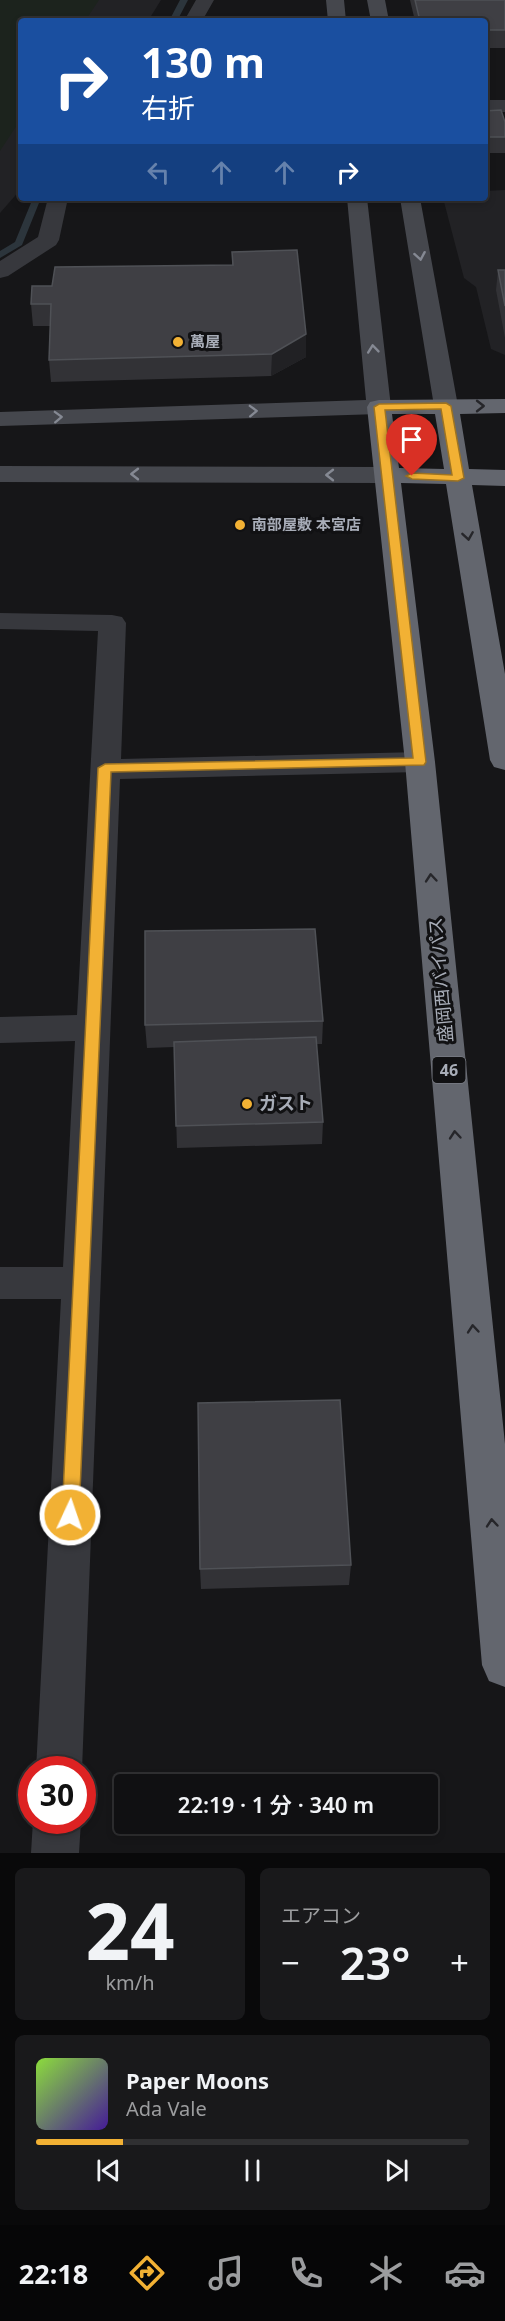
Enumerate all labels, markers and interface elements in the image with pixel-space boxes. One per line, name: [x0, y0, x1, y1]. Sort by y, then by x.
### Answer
text: 130 m: [141, 33, 265, 90]
icon: right: [42, 42, 120, 120]
text: 右折: [141, 89, 195, 126]
icon: left: [142, 156, 175, 189]
icon: ahead: [205, 156, 238, 189]
icon: ahead: [268, 156, 301, 189]
icon: right: [331, 156, 364, 189]
one-way arrow: [413, 251, 425, 260]
place label: 萬屋: [190, 331, 220, 351]
marker: 萬屋: [171, 335, 185, 349]
one-way arrow: [367, 344, 380, 353]
one-way arrow: [475, 400, 484, 412]
one-way arrow: [249, 405, 258, 417]
one-way arrow: [54, 411, 63, 423]
pin: [386, 414, 437, 476]
icon: arrive: [395, 423, 428, 456]
one-way arrow: [131, 468, 140, 480]
one-way arrow: [326, 469, 335, 481]
place label: 南部屋敷 本宮店: [252, 514, 361, 534]
marker: 南部屋敷 本宮店: [233, 518, 247, 532]
one-way arrow: [461, 531, 473, 540]
one-way arrow: [425, 873, 438, 883]
street label: 盛岡西バイパス: [423, 916, 457, 1044]
road number: 46: [432, 1057, 466, 1083]
place label: ガスト: [259, 1091, 313, 1115]
marker: ガスト: [240, 1097, 254, 1111]
one-way arrow: [449, 1130, 462, 1139]
one-way arrow: [467, 1324, 480, 1334]
position arrow: [38, 1483, 102, 1547]
one-way arrow: [486, 1519, 499, 1528]
speed limit sign: 30: [18, 1756, 96, 1834]
text: 22:19 · 1 分 · 340 m: [178, 1789, 374, 1819]
text: 24: [85, 1877, 175, 1983]
text: エアコン: [281, 1902, 361, 1929]
text: 23°: [340, 1932, 410, 1993]
text: −: [281, 1940, 300, 1985]
text: +: [450, 1940, 469, 1985]
text: km/h: [105, 1969, 155, 1996]
text: Paper Moons: [126, 2065, 269, 2095]
text: Ada Vale: [126, 2095, 207, 2122]
icon: previous: [92, 2154, 125, 2187]
icon: pause: [236, 2154, 269, 2187]
icon: next: [380, 2154, 413, 2187]
icon: directions: [126, 2252, 168, 2294]
icon: music: [205, 2252, 247, 2294]
icon: phone: [285, 2252, 327, 2294]
icon: climate: [365, 2252, 407, 2294]
icon: car: [444, 2252, 486, 2294]
text: 22:18: [19, 2255, 88, 2292]

